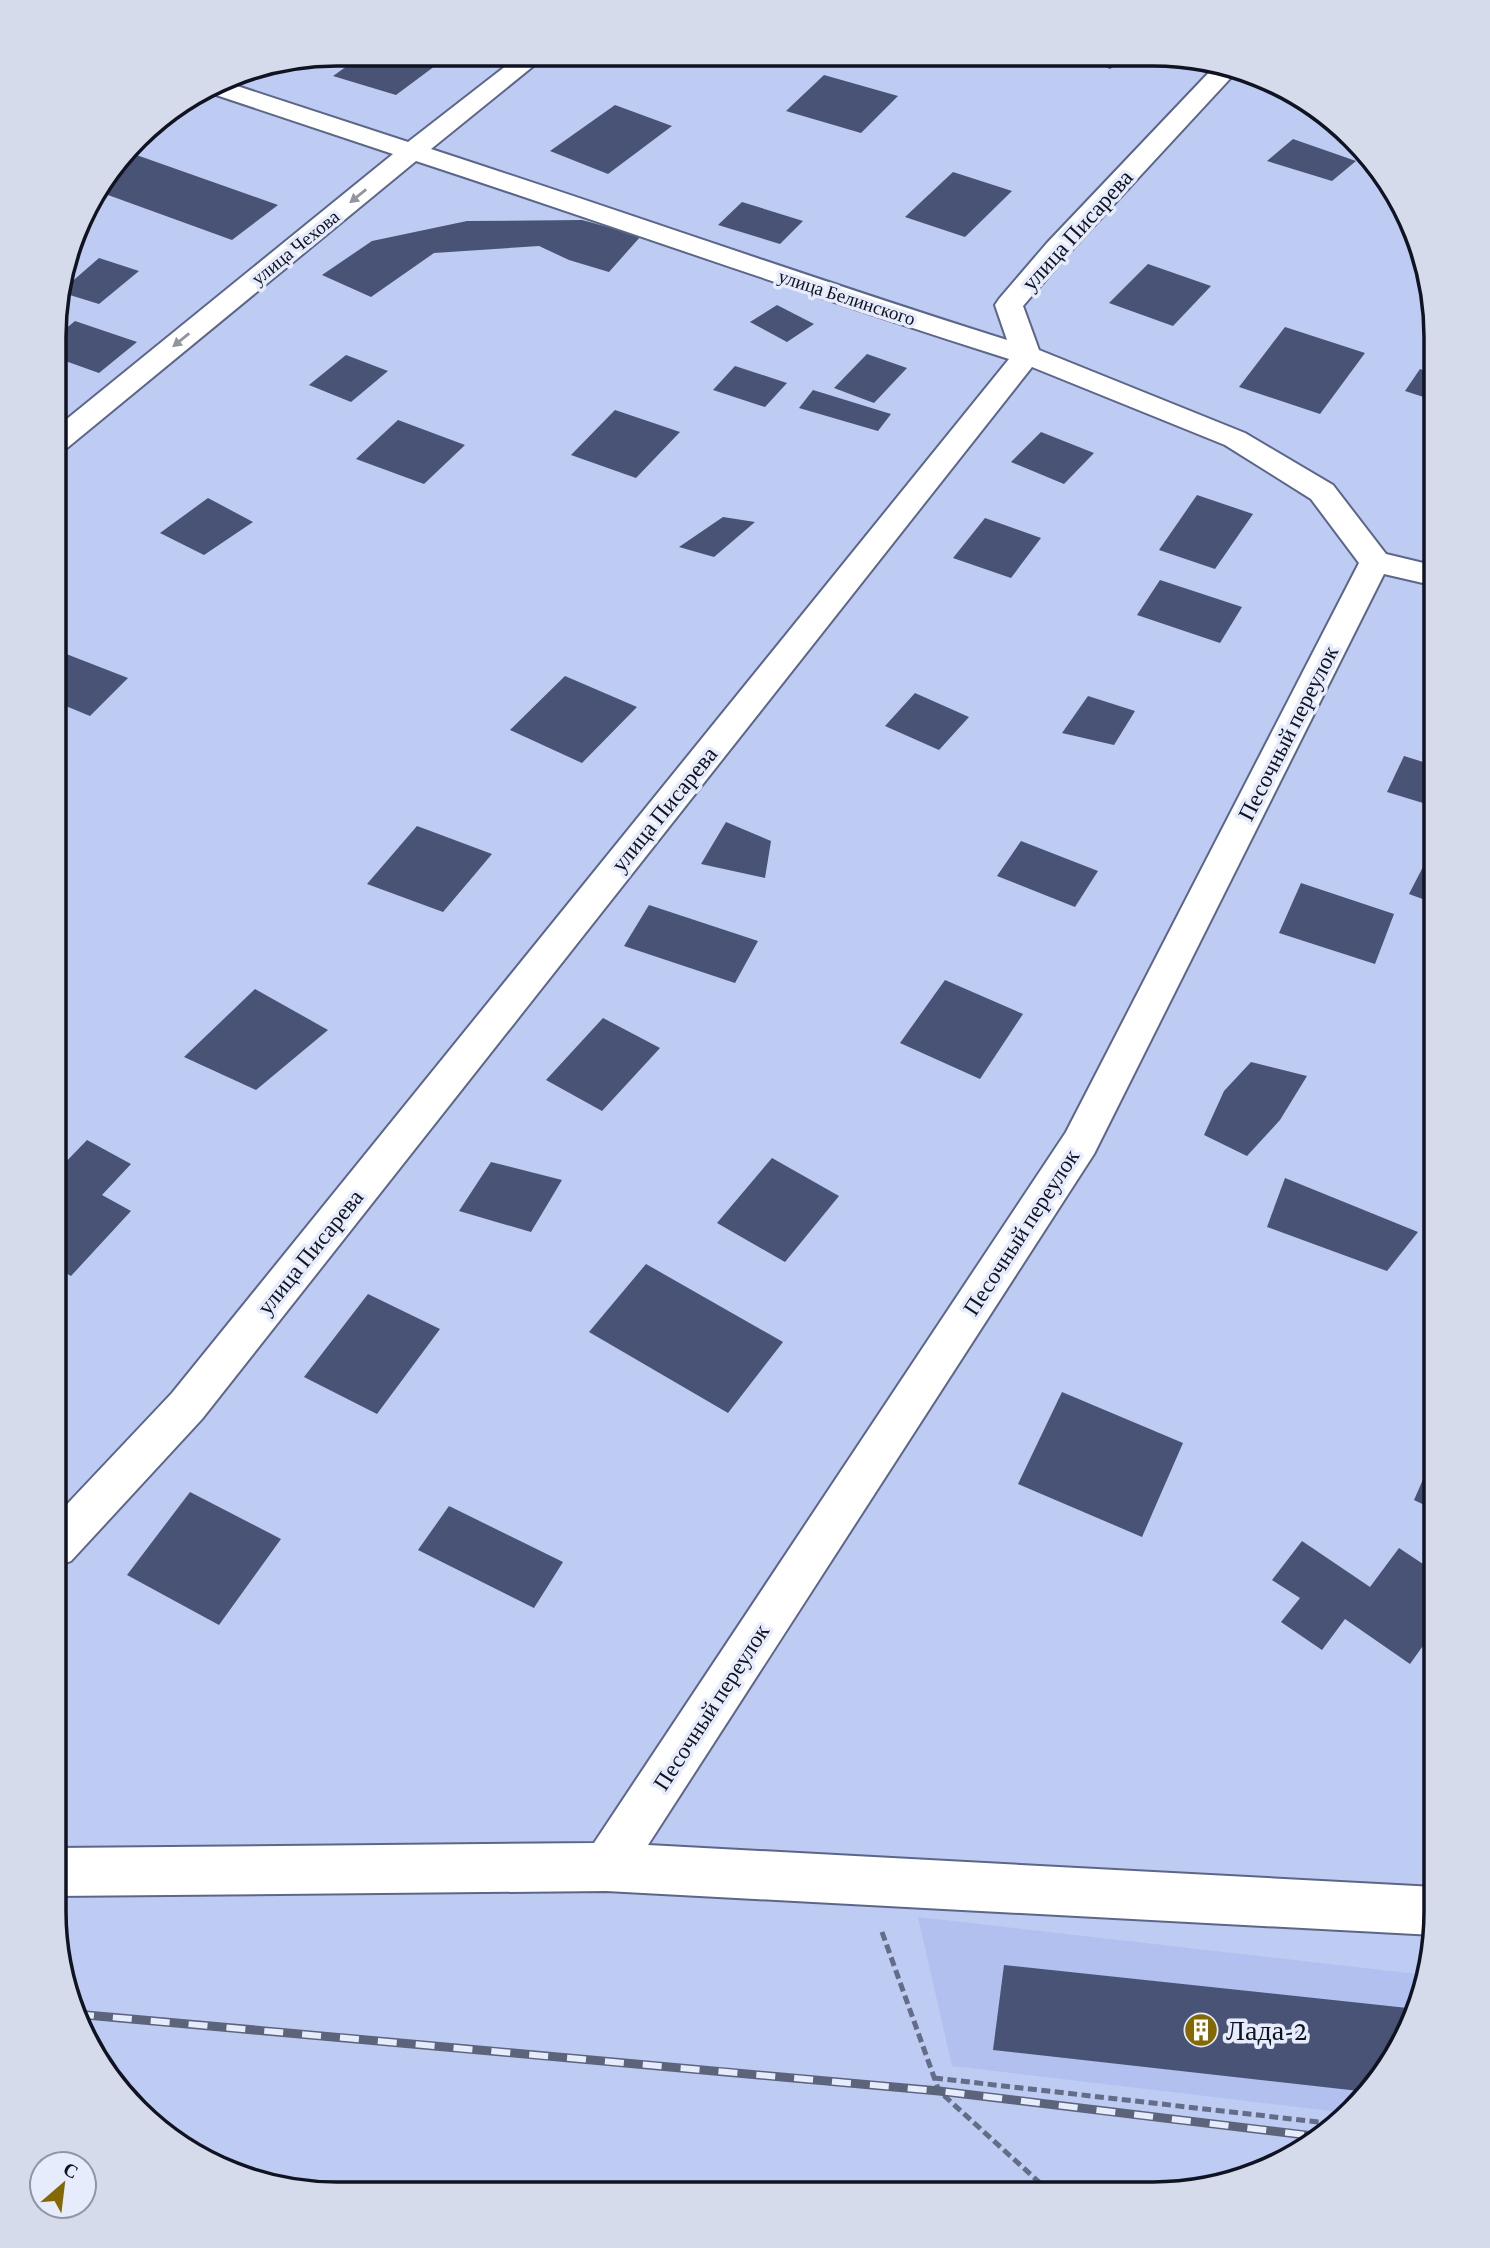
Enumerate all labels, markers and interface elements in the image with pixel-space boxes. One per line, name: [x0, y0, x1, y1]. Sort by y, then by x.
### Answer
street label: улица Писарева: [1016, 164, 1138, 296]
one-way arrow: [349, 188, 366, 203]
street label: улица Чехова: [247, 205, 344, 289]
street label: улица Белинского: [776, 265, 918, 330]
one-way arrow: [173, 332, 190, 347]
street label: Песочный переулок: [1233, 640, 1344, 825]
street label: улица Писарева: [606, 741, 722, 877]
street label: Песочный переулок: [958, 1143, 1085, 1320]
street label: улица Писарева: [252, 1184, 368, 1320]
street label: Песочный переулок: [648, 1618, 775, 1795]
building icon: Лада-2: [1182, 2011, 1220, 2049]
place label: Лада-2: [1226, 2015, 1307, 2046]
north arrow: [28, 2150, 98, 2220]
text: С: [60, 2158, 82, 2183]

